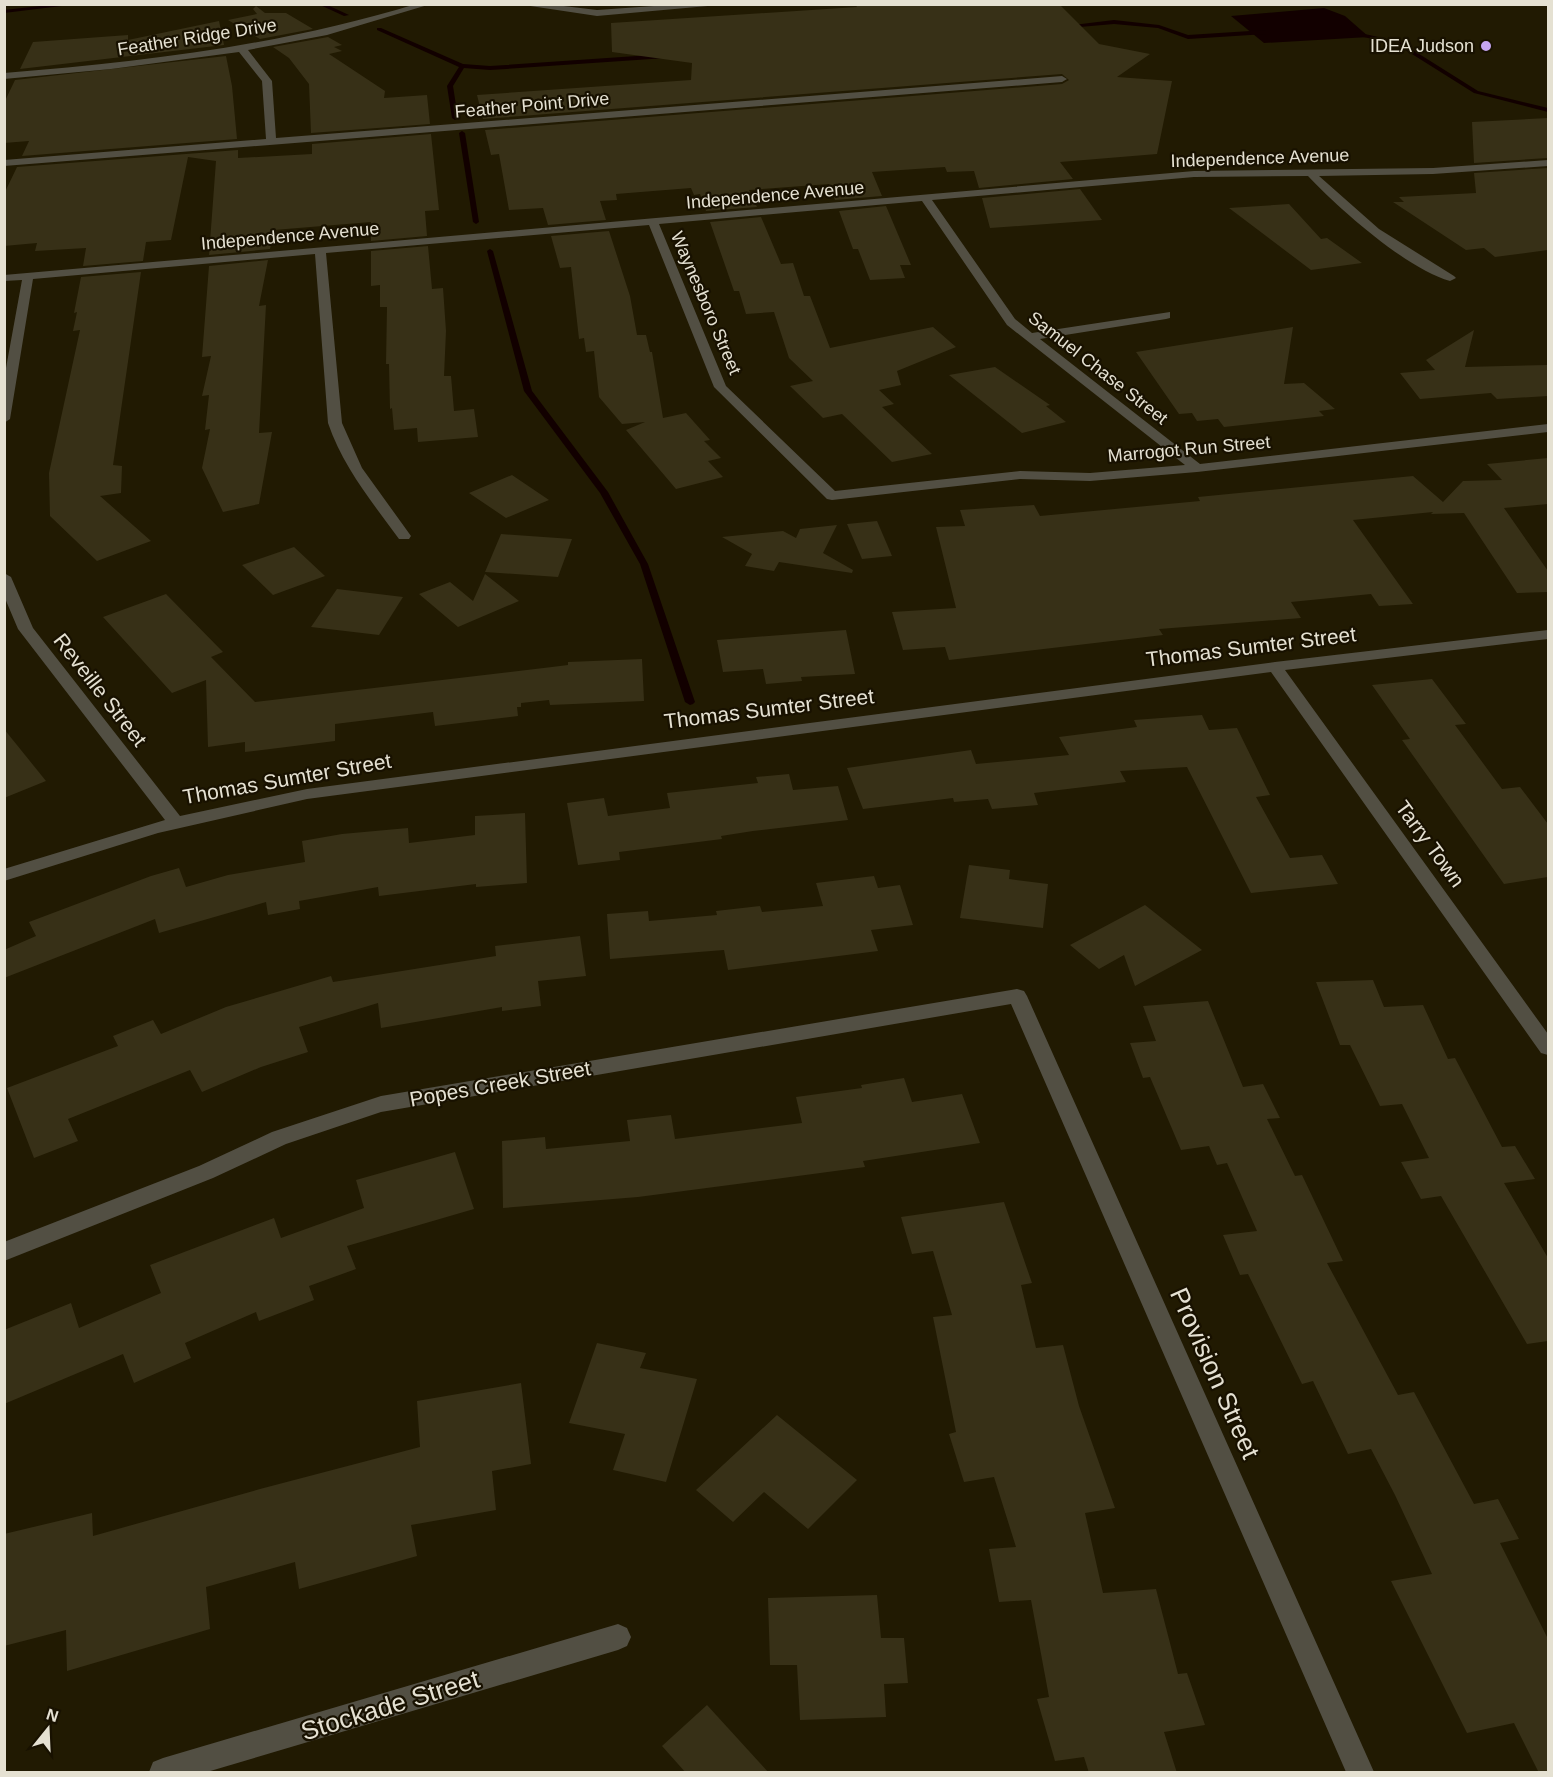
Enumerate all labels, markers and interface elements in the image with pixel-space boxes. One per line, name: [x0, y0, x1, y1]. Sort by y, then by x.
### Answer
street label: Feather Ridge Drive: [116, 15, 278, 59]
place label: IDEA Judson: [1370, 36, 1474, 56]
marker: IDEA Judson: [1479, 39, 1493, 53]
street label: Feather Point Drive: [454, 88, 610, 122]
street label: Independence Avenue: [1170, 145, 1350, 171]
street label: Independence Avenue: [685, 177, 865, 213]
street label: Independence Avenue: [200, 218, 380, 254]
street label: Waynesboro Street: [667, 228, 745, 378]
street label: Samuel Chase Street: [1024, 307, 1172, 429]
street label: Marrogot Run Street: [1107, 432, 1271, 466]
street label: Thomas Sumter Street: [1145, 622, 1357, 671]
street label: Reveille Street: [49, 629, 152, 751]
street label: Thomas Sumter Street: [663, 684, 875, 733]
street label: Thomas Sumter Street: [181, 749, 393, 808]
street label: Tarry Town: [1391, 796, 1469, 891]
street label: Popes Creek Street: [408, 1056, 592, 1111]
street label: Provision Street: [1164, 1283, 1266, 1464]
street label: Stockade Street: [297, 1663, 484, 1746]
north arrow: [18, 1699, 78, 1759]
text: N: [44, 1705, 61, 1725]

